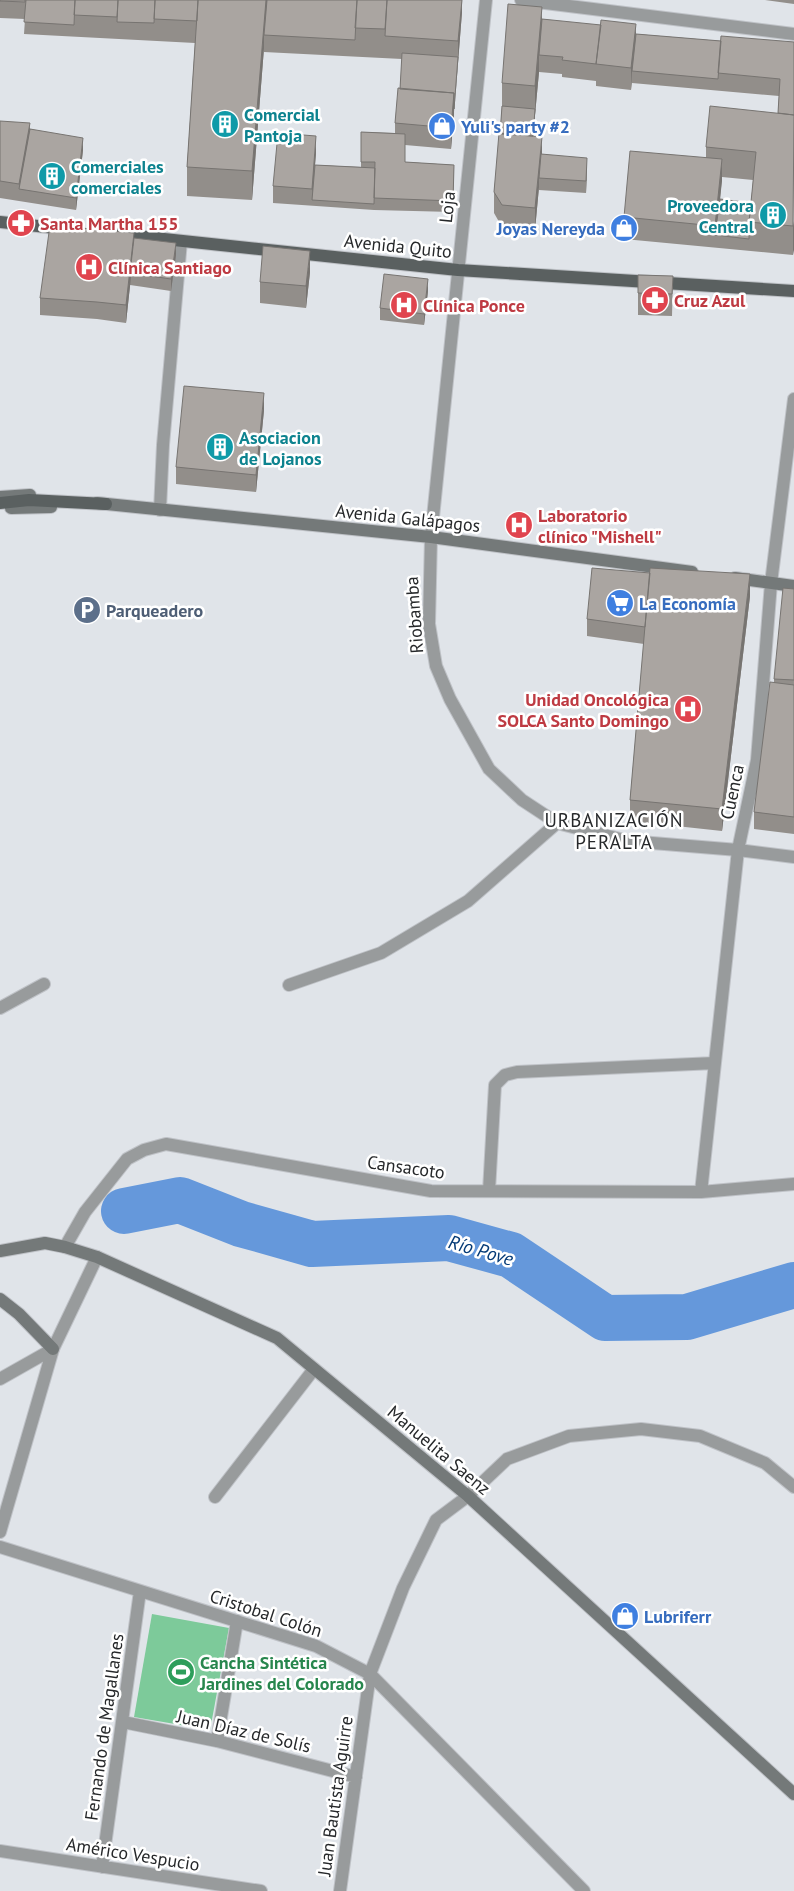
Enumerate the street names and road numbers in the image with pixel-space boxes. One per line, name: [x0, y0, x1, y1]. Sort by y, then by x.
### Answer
street label: Loja: [434, 190, 460, 224]
street label: Avenida Quito: [343, 229, 453, 263]
street label: Avenida Galápagos: [335, 499, 481, 537]
street label: Riobamba: [400, 576, 428, 654]
street label: Cuenca: [715, 762, 749, 822]
street label: Cansacoto: [366, 1150, 446, 1184]
street label: Manuelita Saenz: [383, 1400, 495, 1500]
street label: Cristobal Colón: [207, 1584, 325, 1642]
street label: Fernando de Magallanes: [79, 1632, 129, 1822]
street label: Juan Díaz de Solís: [174, 1704, 313, 1758]
street label: Juan Bautista Aguirre: [312, 1715, 358, 1878]
street label: Américo Vespucio: [65, 1832, 201, 1876]

